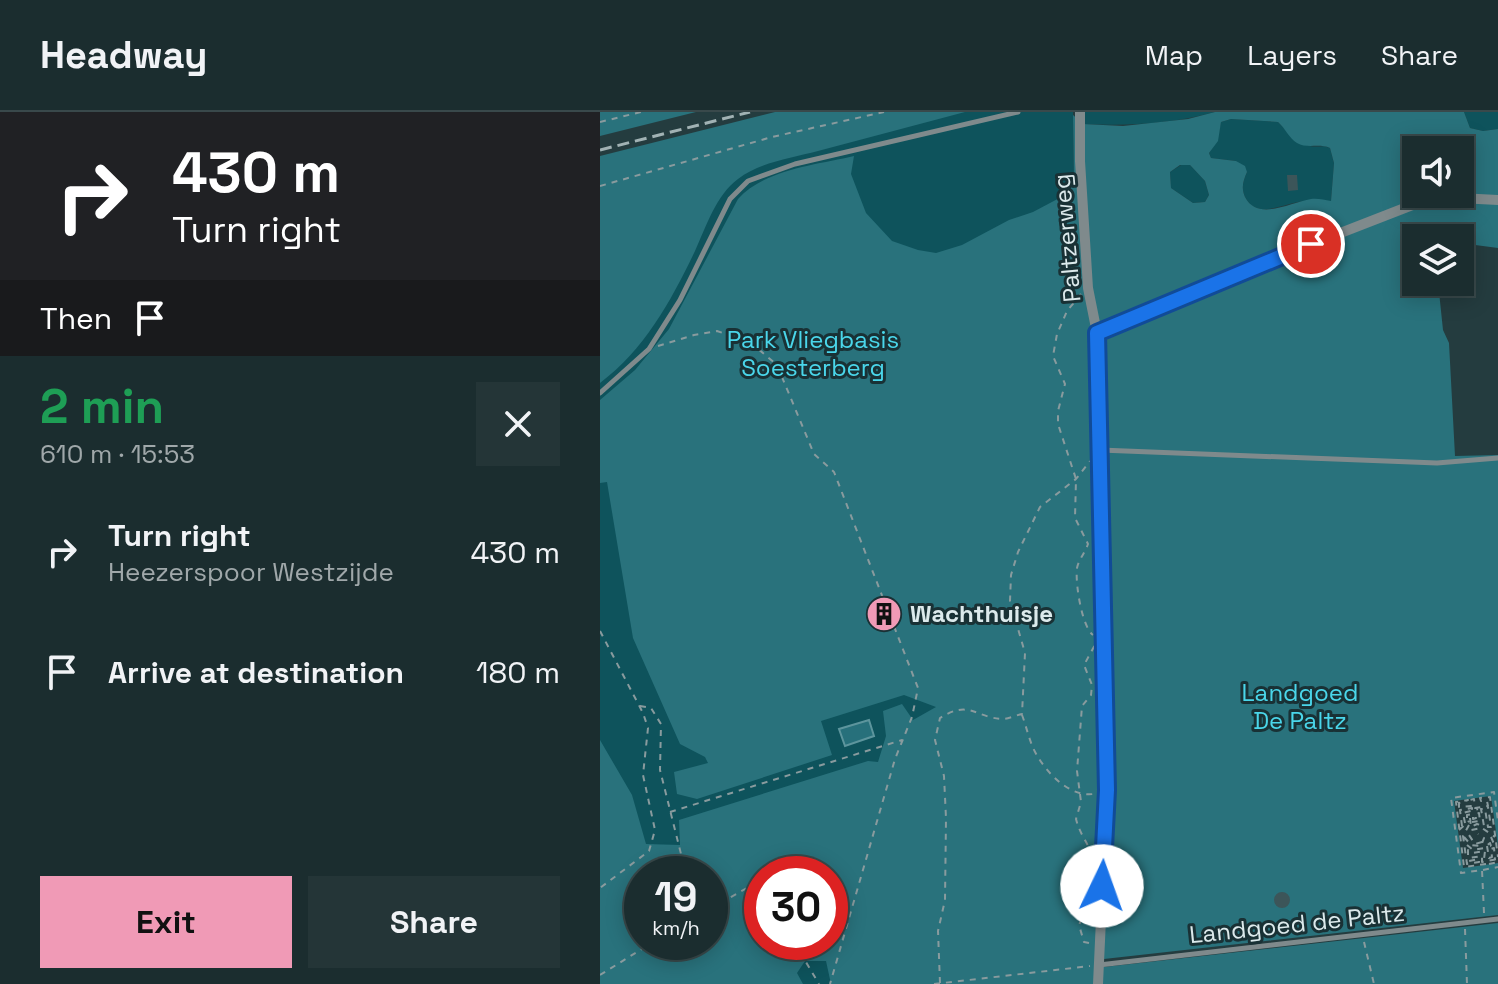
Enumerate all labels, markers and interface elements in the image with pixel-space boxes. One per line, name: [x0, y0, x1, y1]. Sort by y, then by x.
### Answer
text: Headway: [40, 31, 207, 79]
text: Map: [1145, 37, 1203, 73]
text: Layers: [1247, 37, 1337, 73]
text: Share: [1381, 37, 1458, 73]
map controls: [1402, 136, 1474, 296]
button: sound: [1402, 136, 1474, 208]
text: 430 m: [172, 137, 340, 208]
icon: right: [40, 144, 144, 248]
street label: Paltzerweg: [1045, 173, 1088, 304]
text: Turn right: [172, 207, 341, 253]
pin: [1277, 210, 1345, 278]
icon: arrive: [1289, 222, 1333, 266]
button: layers: [1402, 224, 1474, 296]
icon: arrive: [128, 296, 172, 340]
text: Then: [40, 299, 112, 338]
park label: Park Vliegbasis Soesterberg: [727, 324, 899, 383]
text: 2 min: [40, 376, 164, 437]
button: close: [476, 382, 560, 466]
text: 610 m · 15:53: [40, 437, 195, 471]
text: Turn right: [108, 516, 251, 555]
icon: right: [40, 530, 84, 574]
text: 430 m: [470, 533, 560, 572]
text: Heezerspoor Westzijde: [108, 555, 394, 589]
building icon: Wachthuisje: [865, 595, 903, 633]
place label: Wachthuisje: [910, 598, 1053, 629]
icon: arrive: [40, 650, 84, 694]
text: Arrive at destination: [108, 653, 404, 692]
text: 180 m: [476, 653, 560, 692]
park label: Landgoed De Paltz: [1242, 677, 1358, 736]
position arrow: [1060, 844, 1144, 928]
speed limit sign: 30: [744, 856, 848, 960]
text: 19: [655, 872, 697, 923]
button: Exit: [40, 876, 292, 968]
button: Share: [308, 876, 560, 968]
street label: Landgoed de Paltz: [1188, 897, 1406, 950]
text: km/h: [652, 915, 700, 941]

